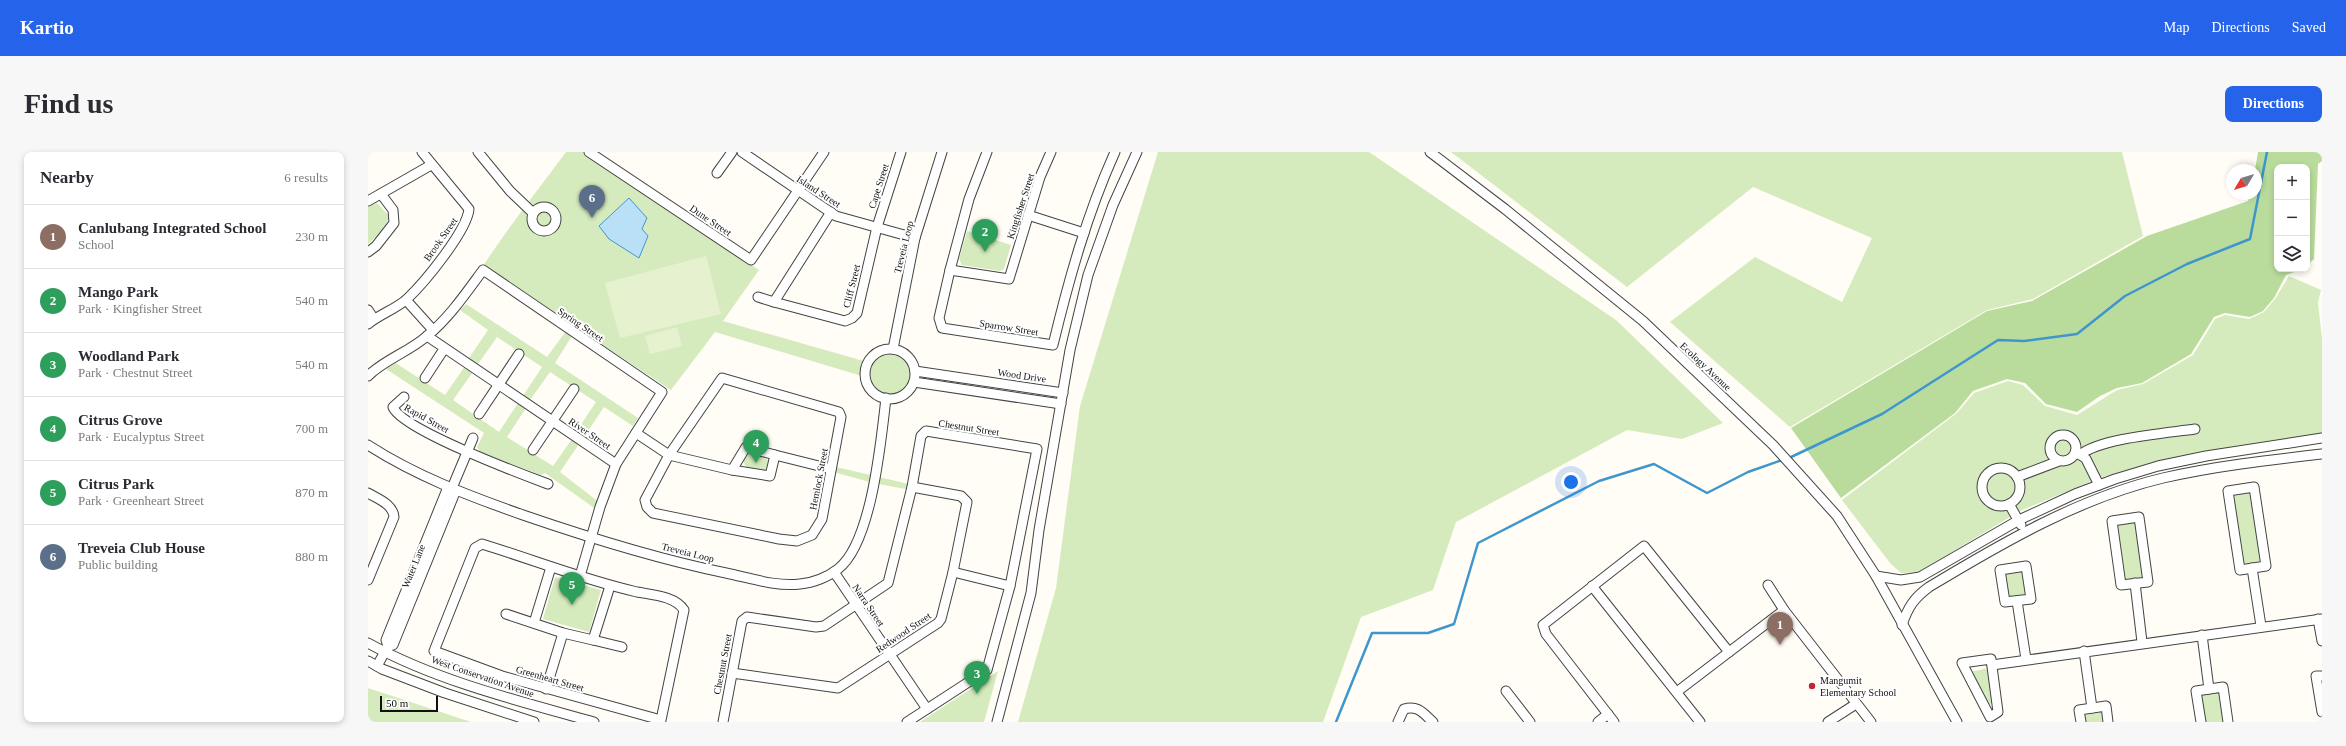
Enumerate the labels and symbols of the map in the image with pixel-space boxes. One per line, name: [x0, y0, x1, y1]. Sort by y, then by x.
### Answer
street label: Cape Street: [866, 162, 891, 210]
north arrow: [2226, 164, 2262, 200]
street label: Kingfisher Street: [1005, 172, 1036, 240]
street label: Island Street: [795, 173, 843, 210]
pin: 6: [579, 185, 605, 218]
street label: Dune Street: [688, 203, 734, 238]
street label: Brook Street: [421, 215, 460, 263]
pin: 2: [972, 219, 998, 252]
street label: Treveia Loop: [892, 220, 915, 275]
street label: Cliff Street: [841, 263, 862, 309]
street label: Spring Street: [556, 305, 606, 344]
street label: Sparrow Street: [979, 317, 1039, 338]
street label: Ecology Avenue: [1678, 340, 1734, 393]
street label: Wood Drive: [997, 367, 1047, 384]
street label: Rapid Street: [402, 402, 451, 435]
street label: River Street: [567, 415, 613, 452]
street label: Chestnut Street: [938, 417, 1000, 438]
pin: 4: [743, 430, 769, 463]
street label: Hemlock Street: [807, 447, 830, 511]
your location: [1561, 472, 1581, 492]
street label: Treveia Loop: [660, 541, 715, 564]
street label: Water Lane: [400, 542, 427, 590]
pin: 5: [559, 572, 585, 605]
street label: Narra Street: [850, 582, 887, 629]
street label: Redwood Street: [874, 610, 933, 655]
pin: 1: [1767, 612, 1793, 645]
street label: Chestnut Street: [711, 633, 734, 695]
street label: West Conservation Avenue: [430, 654, 536, 699]
pin: 3: [964, 661, 990, 694]
street label: Greenheart Street: [515, 664, 585, 694]
place label: Mangumit Elementary School: [1820, 675, 1897, 698]
marker: Mangumit Elementary School: [1807, 681, 1817, 691]
scale bar: [380, 694, 438, 713]

